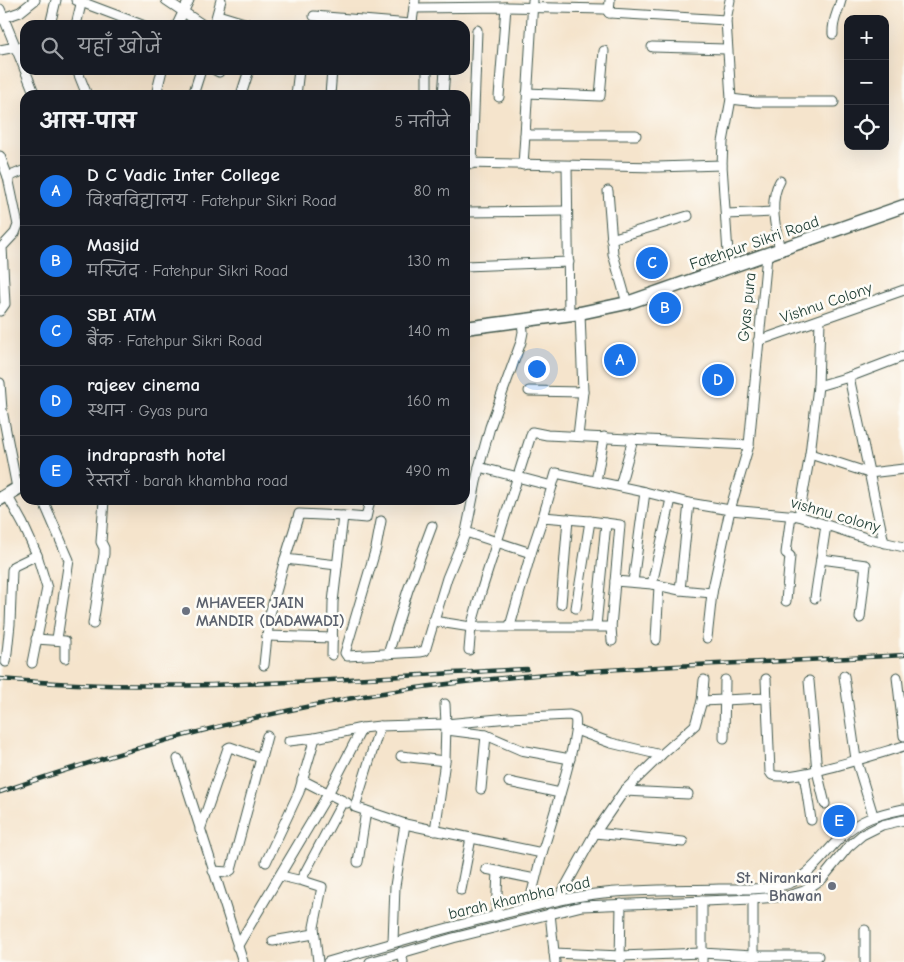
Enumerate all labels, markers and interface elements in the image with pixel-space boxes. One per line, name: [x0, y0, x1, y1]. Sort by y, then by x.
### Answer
map controls: [844, 15, 889, 150]
button: +: [844, 15, 889, 60]
search box: [20, 20, 470, 75]
icon: search: [38, 34, 66, 62]
text: यहाँ खोजें: [78, 36, 161, 58]
button: −: [844, 60, 889, 105]
button: locate: [844, 105, 889, 150]
text: आस-पास: [40, 109, 136, 133]
text: 5 नतीजे: [394, 113, 450, 131]
text: D C Vadic Inter College: [87, 164, 280, 186]
text: A: [52, 182, 60, 200]
text: 80 m: [413, 182, 450, 200]
text: विश्वविद्यालय · Fatehpur Sikri Road: [87, 192, 337, 210]
street label: Fatehpur Sikri Road: [687, 212, 821, 274]
text: Masjid: [87, 234, 140, 256]
pin: C: [636, 244, 668, 282]
text: B: [51, 252, 61, 270]
text: 130 m: [407, 252, 450, 270]
text: मस्जिद · Fatehpur Sikri Road: [87, 262, 288, 280]
street label: Gyas pura: [734, 272, 760, 343]
street label: Vishnu Colony: [778, 279, 875, 327]
pin: B: [649, 289, 681, 327]
text: SBI ATM: [87, 304, 156, 326]
text: C: [51, 322, 61, 340]
text: 140 m: [408, 322, 450, 340]
text: बैंक · Fatehpur Sikri Road: [87, 332, 262, 350]
pin: A: [604, 341, 636, 379]
your location: [524, 356, 550, 382]
pin: D: [702, 361, 734, 399]
text: rajeev cinema: [87, 374, 200, 396]
text: D: [51, 392, 61, 410]
text: 160 m: [407, 392, 450, 410]
text: स्थान · Gyas pura: [87, 402, 208, 420]
text: indraprasth hotel: [87, 444, 226, 466]
text: E: [51, 462, 61, 480]
text: 490 m: [405, 462, 450, 480]
text: रेस्तराँ · barah khambha road: [87, 472, 288, 490]
street label: vishnu colony: [788, 493, 883, 537]
place label: MHAVEER JAIN MANDIR (DADAWADI): [196, 594, 345, 630]
marker: MHAVEER JAIN MANDIR (DADAWADI): [180, 605, 192, 617]
pin: E: [823, 802, 855, 840]
place label: St. Nirankari Bhawan: [736, 869, 822, 905]
street label: barah khambha road: [447, 873, 592, 923]
marker: St. Nirankari Bhawan: [826, 880, 838, 892]

